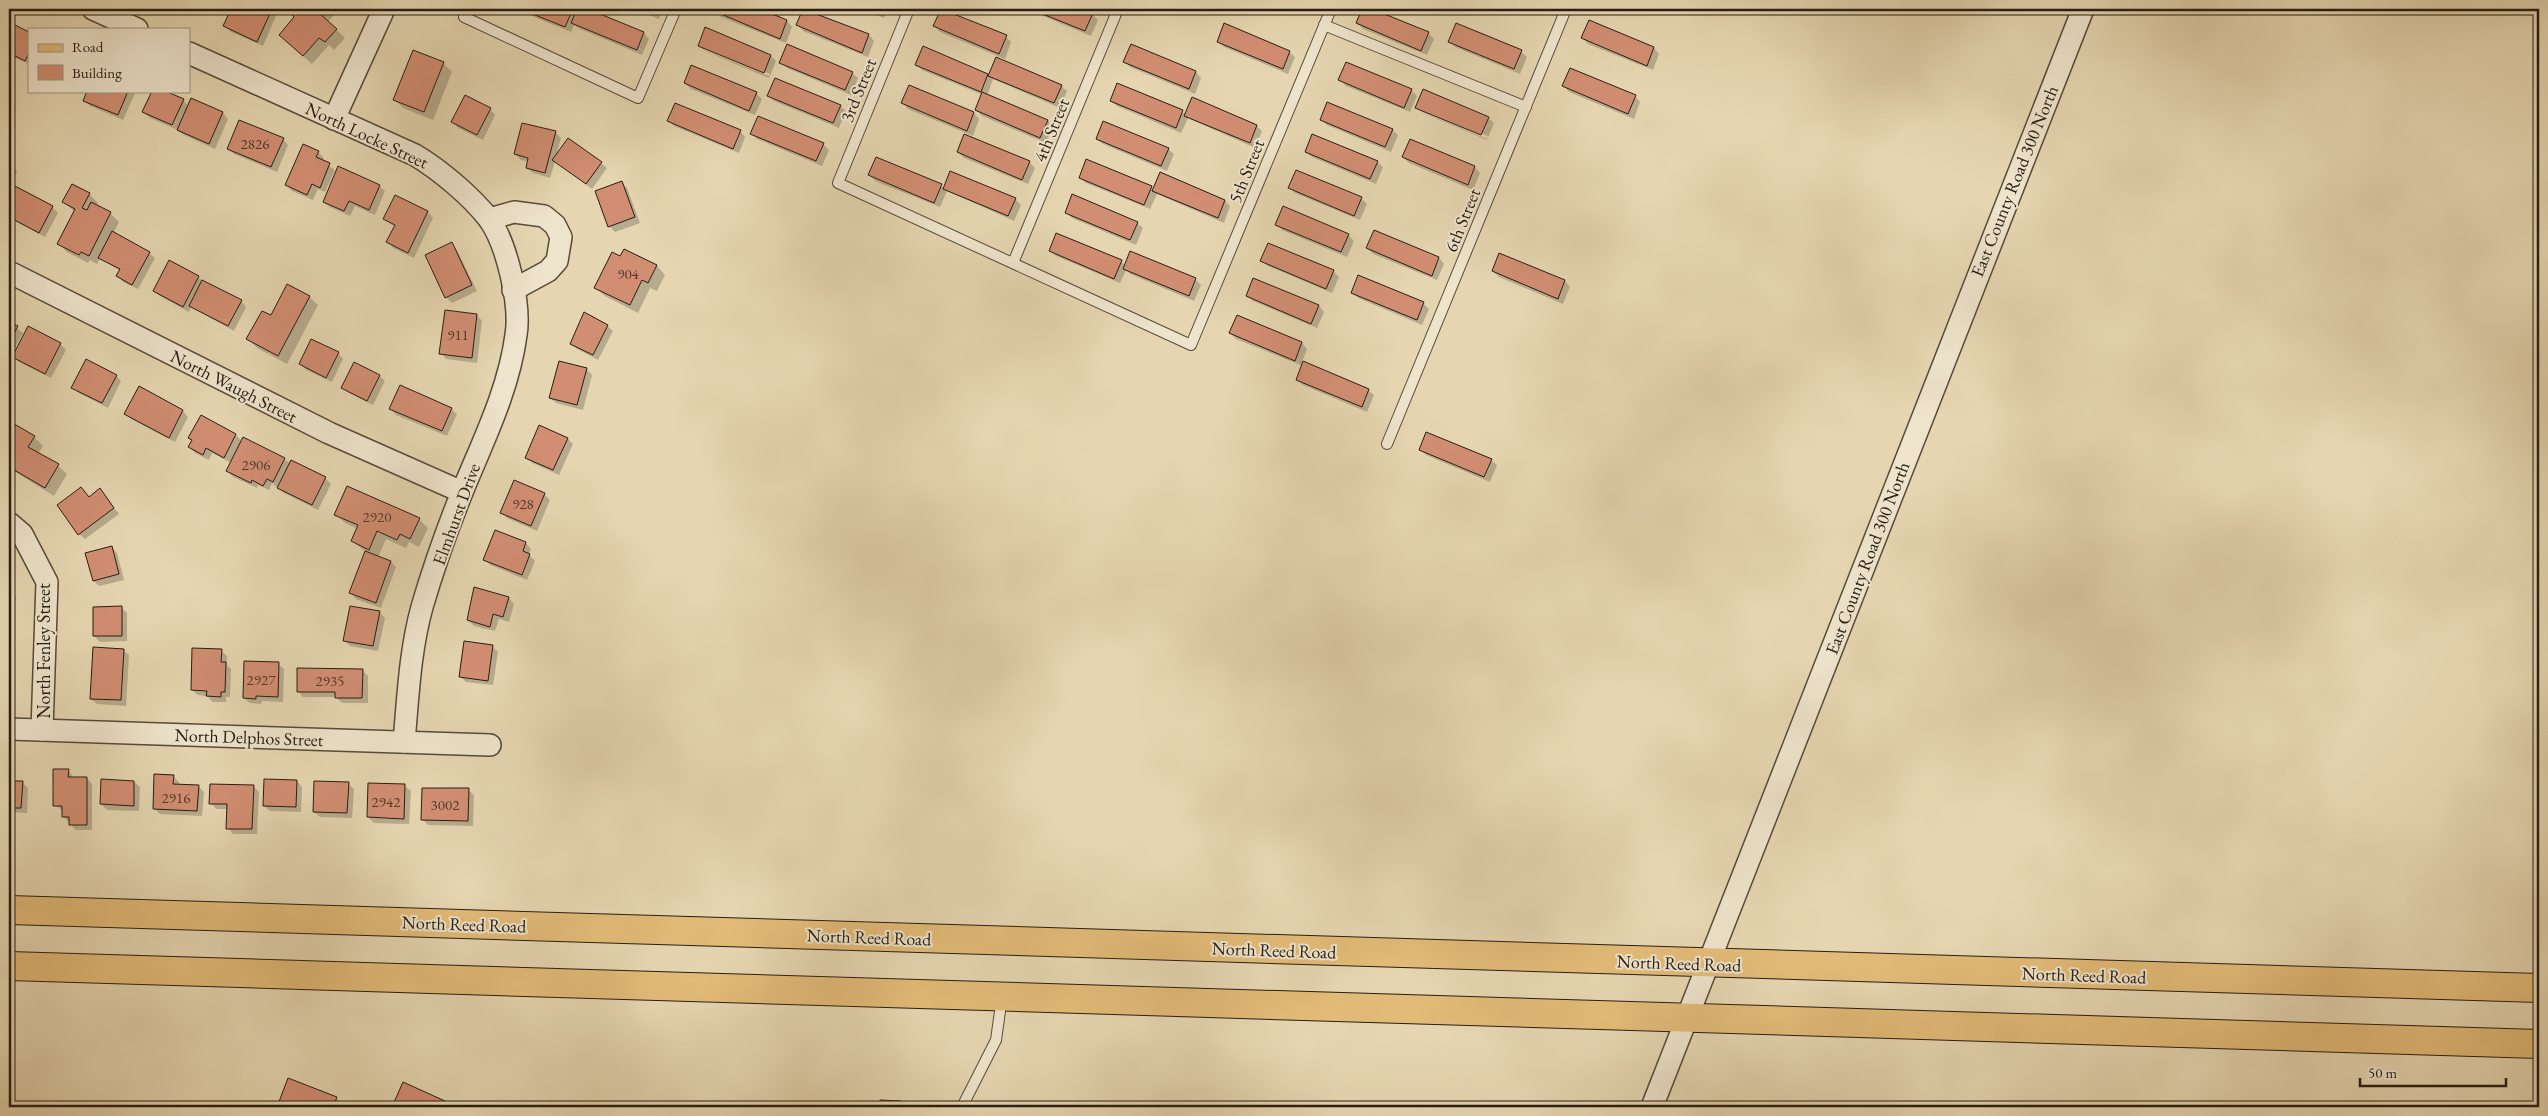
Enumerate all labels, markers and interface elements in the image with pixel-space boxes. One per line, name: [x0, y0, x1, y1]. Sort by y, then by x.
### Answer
legend: [28, 28, 190, 92]
text: Road: [72, 37, 104, 56]
street label: 3rd Street: [835, 54, 881, 125]
text: Building: [72, 63, 122, 82]
street label: East County Road 300 North: [1965, 82, 2063, 280]
street label: 4th Street: [1028, 94, 1074, 165]
street label: North Locke Street: [302, 96, 432, 174]
house number: 2826: [241, 134, 269, 153]
street label: 5th Street: [1223, 135, 1269, 206]
street label: 6th Street: [1439, 184, 1485, 255]
house number: 904: [617, 264, 640, 283]
house number: 911: [447, 325, 469, 344]
street label: North Waugh Street: [167, 344, 302, 428]
house number: 2906: [242, 455, 270, 474]
street label: East County Road 300 North: [1820, 458, 1914, 658]
street label: Elmhurst Drive: [427, 460, 485, 568]
house number: 928: [512, 494, 534, 513]
house number: 2920: [363, 507, 391, 526]
street label: North Fenley Street: [32, 583, 55, 719]
house number: 2927: [247, 670, 276, 689]
house number: 2935: [316, 671, 344, 690]
street label: North Delphos Street: [174, 723, 324, 751]
house number: 2916: [162, 788, 190, 807]
house number: 2942: [372, 792, 401, 811]
house number: 3002: [431, 795, 460, 814]
street label: North Reed Road: [401, 910, 528, 938]
street label: North Reed Road: [806, 923, 933, 951]
street label: North Reed Road: [1211, 936, 1338, 964]
street label: North Reed Road: [1616, 949, 1743, 977]
street label: North Reed Road: [2021, 961, 2148, 989]
scale bar: [2360, 1056, 2507, 1088]
text: 50 m: [2368, 1063, 2397, 1082]

